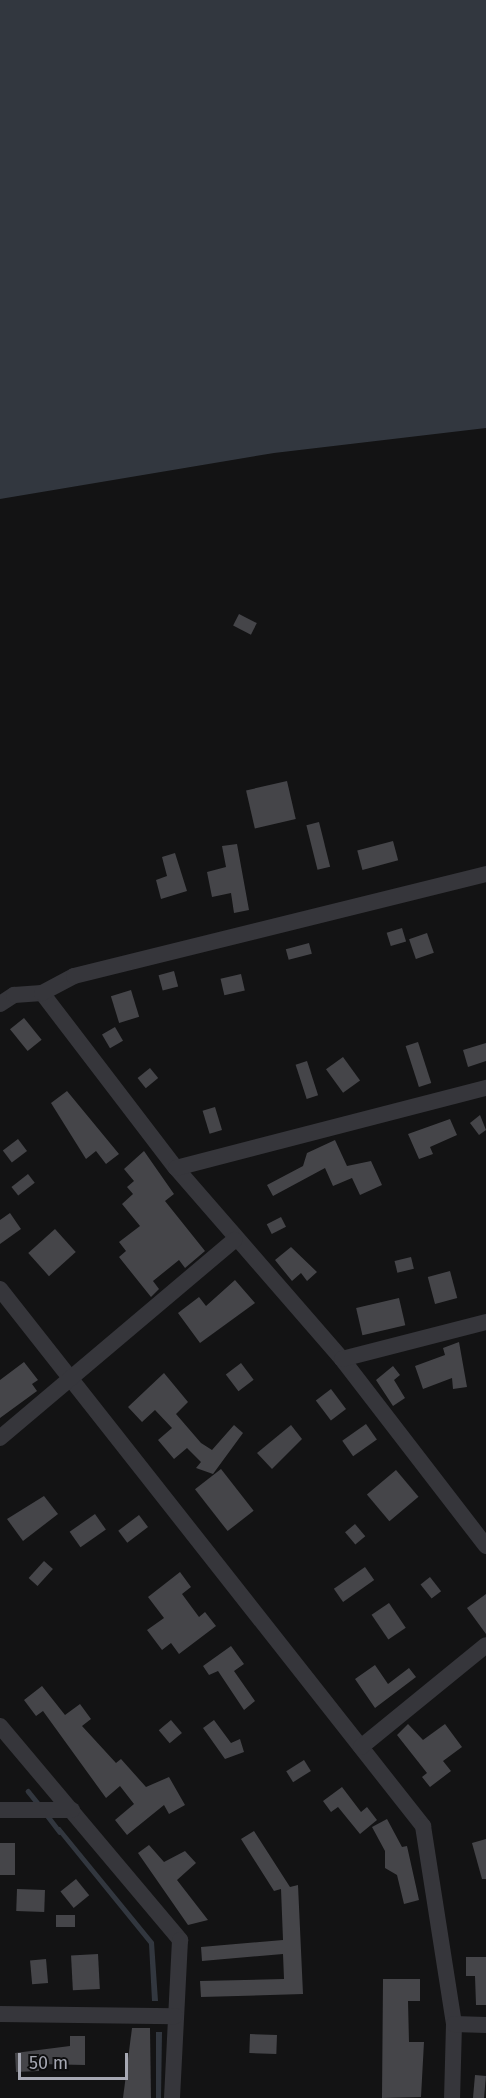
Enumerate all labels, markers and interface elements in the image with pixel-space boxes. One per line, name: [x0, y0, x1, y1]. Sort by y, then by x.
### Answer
scale bar: [21, 2041, 130, 2079]
text: 50 m: [29, 2052, 68, 2074]

